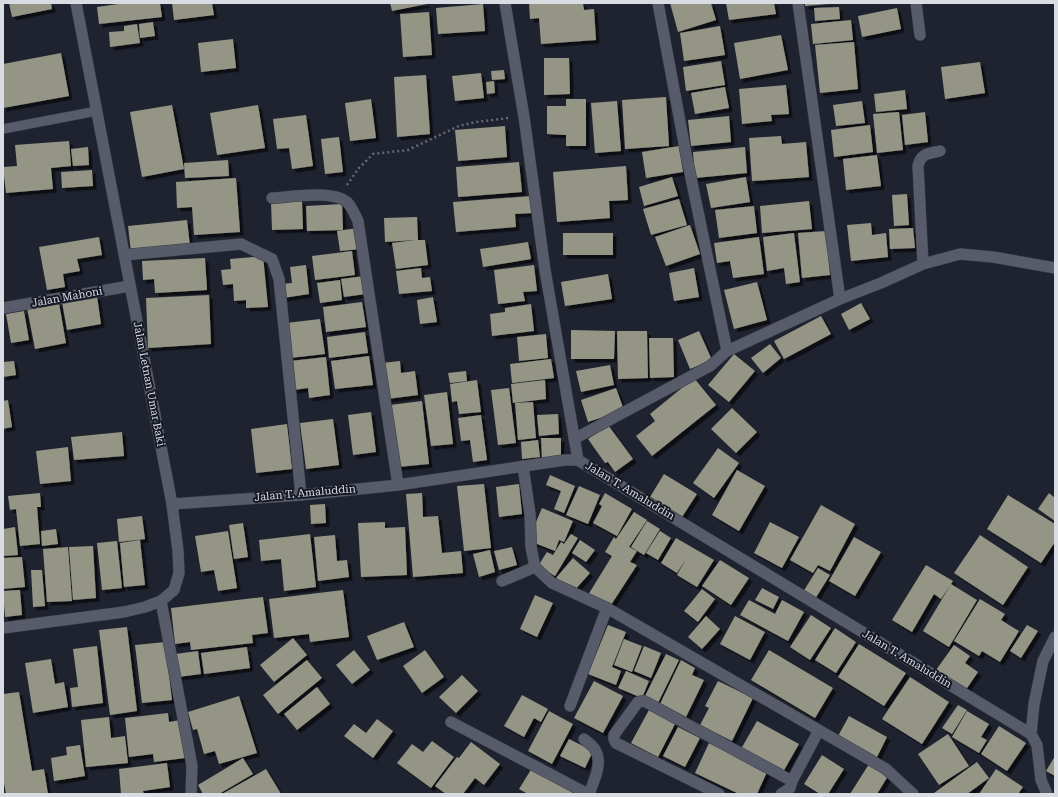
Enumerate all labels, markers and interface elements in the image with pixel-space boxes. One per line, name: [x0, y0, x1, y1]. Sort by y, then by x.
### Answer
street label: Jalan Mahoni: [30, 284, 104, 310]
street label: Jalan Letnan Umar Baki: [131, 321, 168, 448]
street label: Jalan T. Amaluddin: [583, 459, 677, 523]
street label: Jalan T. Amaluddin: [254, 482, 356, 504]
street label: Jalan T. Amaluddin: [860, 627, 954, 691]

